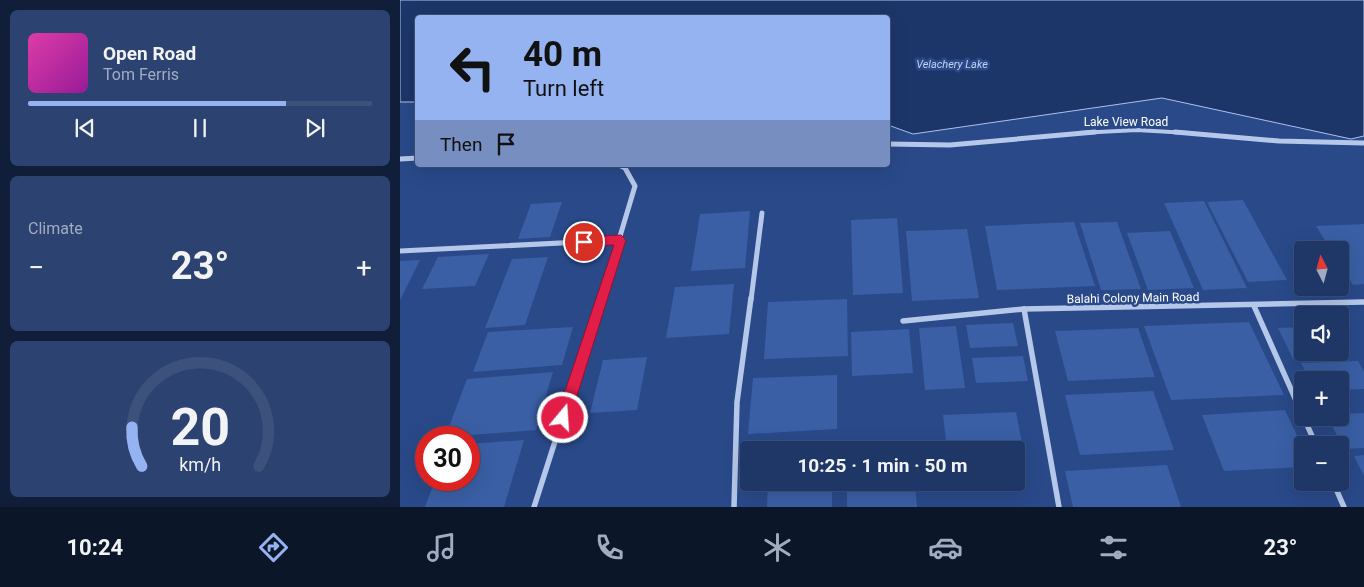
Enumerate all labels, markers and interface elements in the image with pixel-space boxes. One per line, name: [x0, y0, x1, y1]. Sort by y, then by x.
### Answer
text: 40 m: [523, 34, 602, 75]
icon: left: [440, 35, 505, 100]
text: Open Road: [103, 42, 196, 65]
water label: Velachery Lake: [916, 58, 988, 71]
text: Tom Ferris: [103, 65, 179, 84]
text: Turn left: [523, 76, 604, 101]
icon: previous: [71, 114, 99, 142]
icon: pause: [186, 114, 214, 142]
icon: next: [301, 114, 329, 142]
street label: Lake View Road: [1084, 115, 1168, 129]
icon: arrive: [492, 130, 520, 158]
text: Then: [440, 133, 482, 156]
text: Climate: [28, 219, 83, 238]
pin: [563, 221, 605, 263]
icon: arrive: [570, 228, 598, 256]
north arrow: [1294, 241, 1349, 296]
map controls: [1294, 241, 1349, 491]
text: 23°: [171, 244, 229, 288]
text: −: [28, 251, 44, 284]
text: +: [356, 251, 372, 284]
street label: Balahi Colony Main Road: [1067, 290, 1199, 306]
button: sound: [1294, 306, 1349, 361]
button: +: [1294, 371, 1349, 426]
position arrow: [536, 391, 588, 443]
text: 20: [170, 397, 230, 458]
speed limit sign: 30: [415, 426, 480, 491]
button: −: [1294, 436, 1349, 491]
text: km/h: [179, 454, 221, 475]
text: 10:25 · 1 min · 50 m: [797, 454, 968, 477]
icon: directions: [256, 530, 291, 565]
icon: music: [424, 530, 459, 565]
icon: phone: [592, 530, 627, 565]
icon: climate: [760, 530, 795, 565]
icon: car: [928, 530, 963, 565]
icon: filters: [1096, 530, 1131, 565]
text: 10:24: [66, 535, 123, 560]
text: 23°: [1264, 535, 1297, 560]

